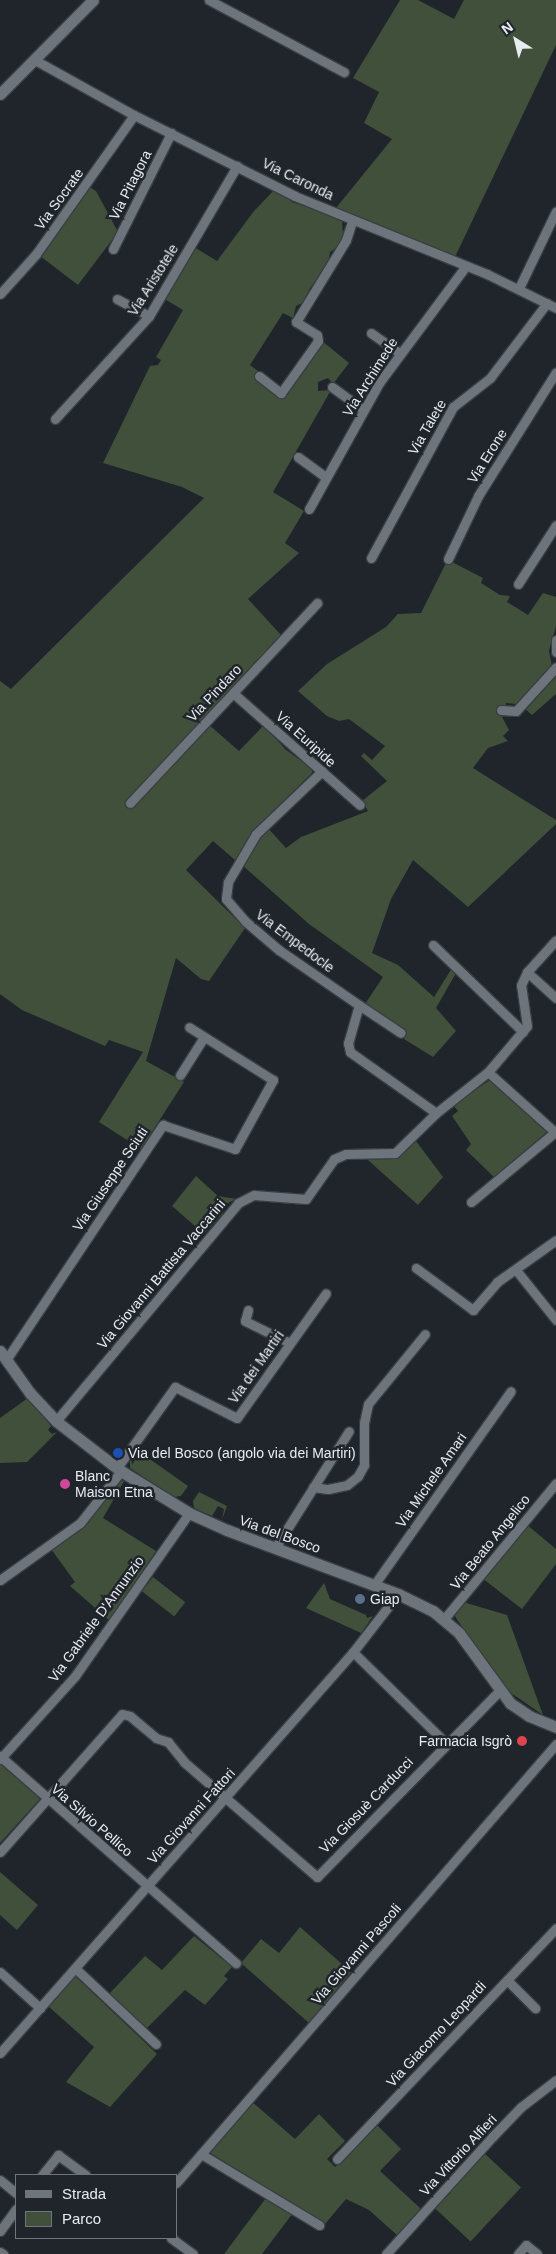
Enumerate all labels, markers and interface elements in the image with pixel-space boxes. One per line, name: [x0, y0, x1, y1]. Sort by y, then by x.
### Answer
north arrow: [491, 15, 541, 65]
text: N: [498, 18, 516, 37]
street label: Via Pitagora: [105, 147, 155, 223]
street label: Via Caronda: [259, 154, 337, 204]
street label: Via Socrate: [31, 165, 87, 233]
street label: Via Aristotele: [124, 241, 182, 319]
street label: Via Archimede: [339, 334, 401, 420]
street label: Via Talete: [404, 396, 450, 458]
street label: Via Erone: [464, 426, 510, 486]
street label: Via Pindaro: [183, 661, 245, 725]
street label: Via Euripide: [272, 708, 340, 770]
street label: Via Empedocle: [252, 906, 338, 976]
street label: Via Giuseppe Sciuti: [69, 1124, 151, 1234]
street label: Via Giovanni Battista Vaccarini: [93, 1196, 229, 1352]
street label: Via dei Martiri: [225, 1327, 287, 1407]
street label: Via Michele Amari: [392, 1429, 470, 1531]
place label: Via del Bosco (angolo via dei Martiri): [128, 1445, 356, 1461]
marker: Via del Bosco (angolo via dei Martiri): [112, 1447, 124, 1459]
place label: Blanc Maison Etna: [75, 1468, 153, 1500]
marker: Blanc Maison Etna: [59, 1478, 71, 1490]
street label: Via Beato Angelico: [446, 1491, 534, 1593]
street label: Via del Bosco: [237, 1512, 323, 1556]
street label: Via Gabriele D'Annunzio: [45, 1553, 147, 1685]
place label: Giap: [370, 1591, 400, 1607]
marker: Giap: [354, 1593, 366, 1605]
place label: Farmacia Isgrò: [419, 1733, 512, 1749]
marker: Farmacia Isgrò: [516, 1735, 528, 1747]
street label: Via Giosuè Carducci: [316, 1753, 416, 1857]
street label: Via Giovanni Fattori: [144, 1765, 238, 1867]
street label: Via Silvio Pellico: [48, 1780, 136, 1860]
street label: Via Giovanni Pascoli: [308, 1900, 404, 2008]
street label: Via Giacomo Leopardi: [383, 1978, 489, 2090]
street label: Via Vittorio Alfieri: [416, 2110, 500, 2200]
legend: [15, 2174, 178, 2239]
text: Strada: [62, 2185, 106, 2202]
text: Parco: [62, 2210, 101, 2227]

